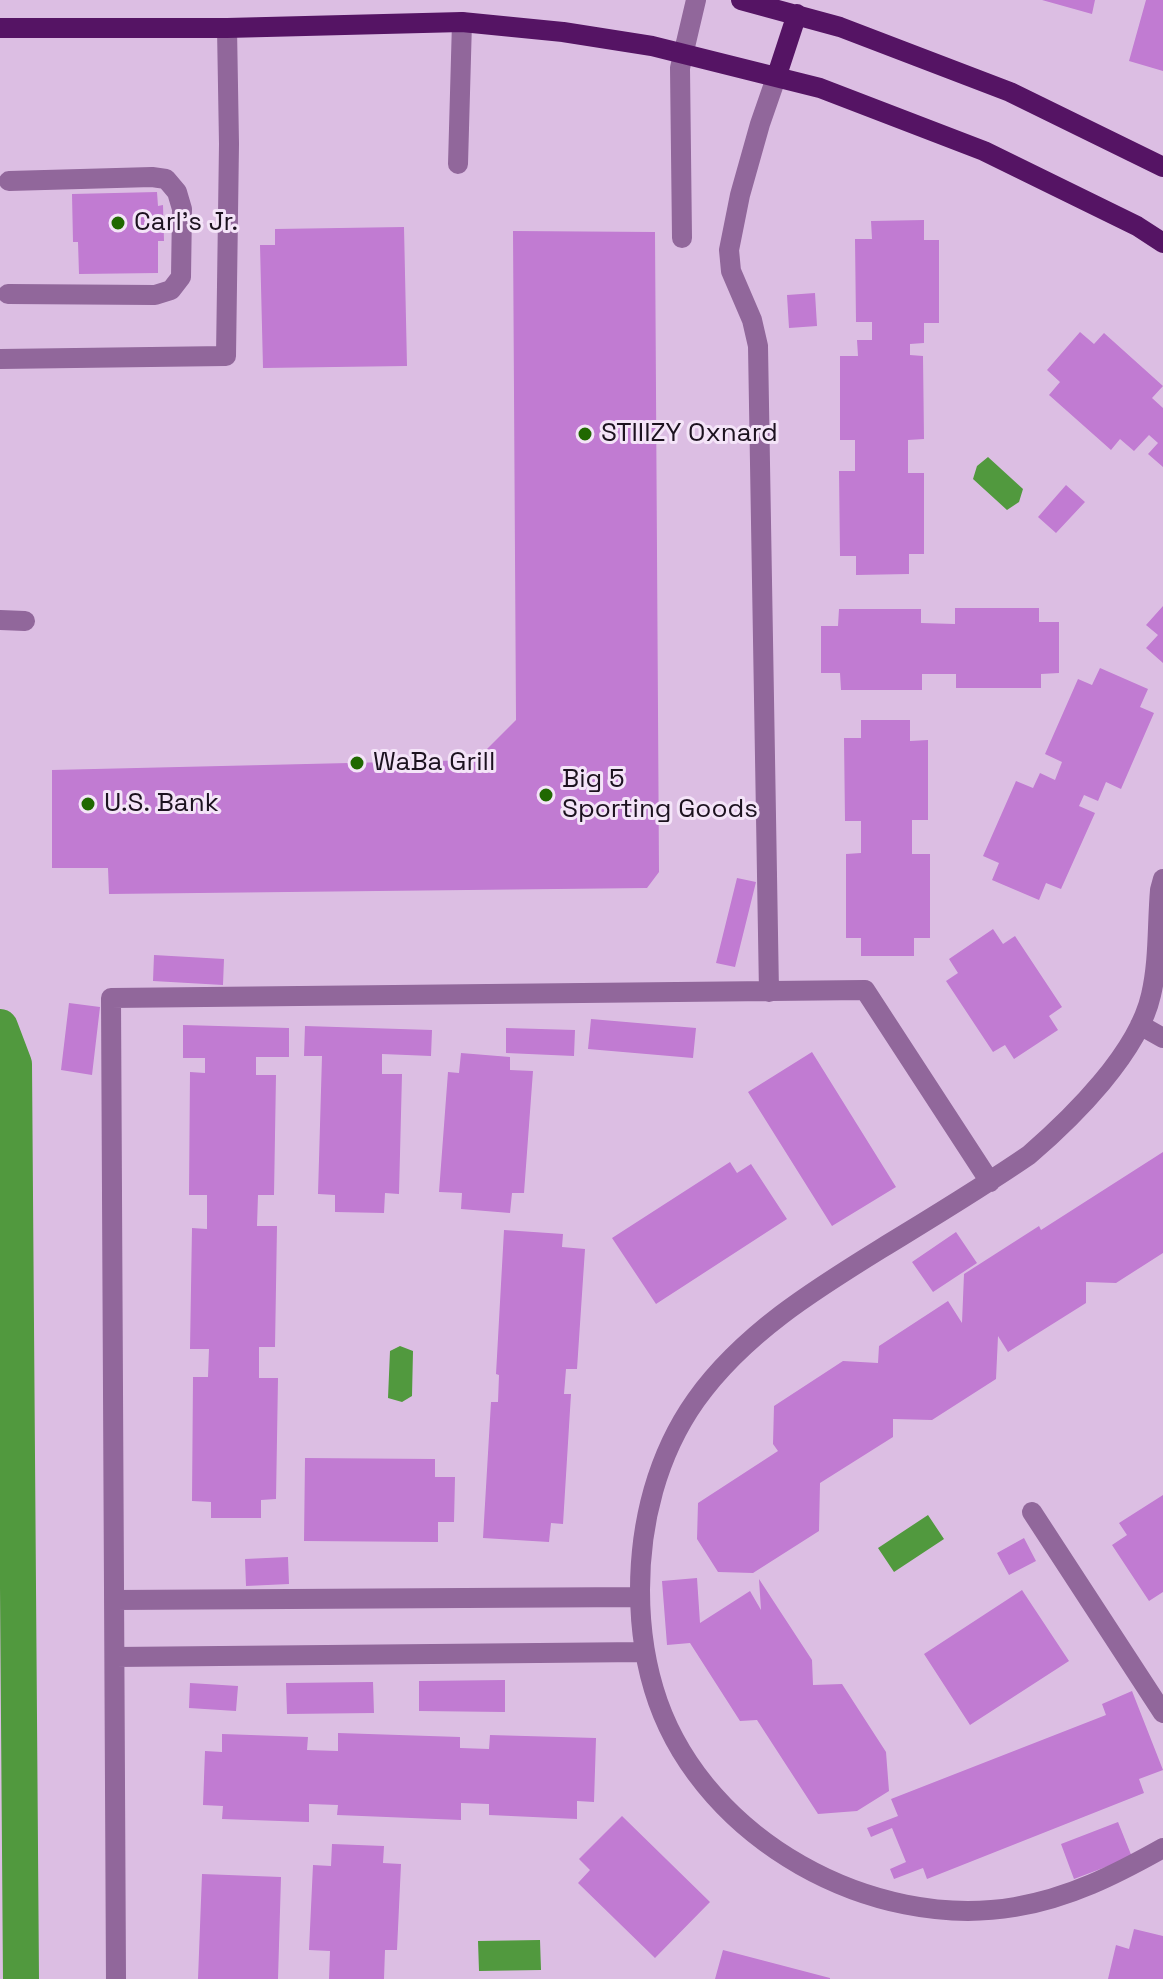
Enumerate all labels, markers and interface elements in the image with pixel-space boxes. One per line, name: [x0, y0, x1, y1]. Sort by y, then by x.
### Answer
place label: Carl's Jr.: [134, 207, 238, 239]
marker: Carl's Jr.: [109, 214, 127, 232]
place label: STIIIZY Oxnard: [601, 418, 778, 450]
marker: STIIIZY Oxnard: [576, 425, 594, 443]
place label: WaBa Grill: [373, 747, 495, 779]
marker: WaBa Grill: [348, 754, 366, 772]
place label: Big 5 Sporting Goods: [562, 764, 758, 826]
marker: Big 5 Sporting Goods: [537, 786, 555, 804]
place label: U.S. Bank: [104, 788, 219, 820]
marker: U.S. Bank: [79, 795, 97, 813]

